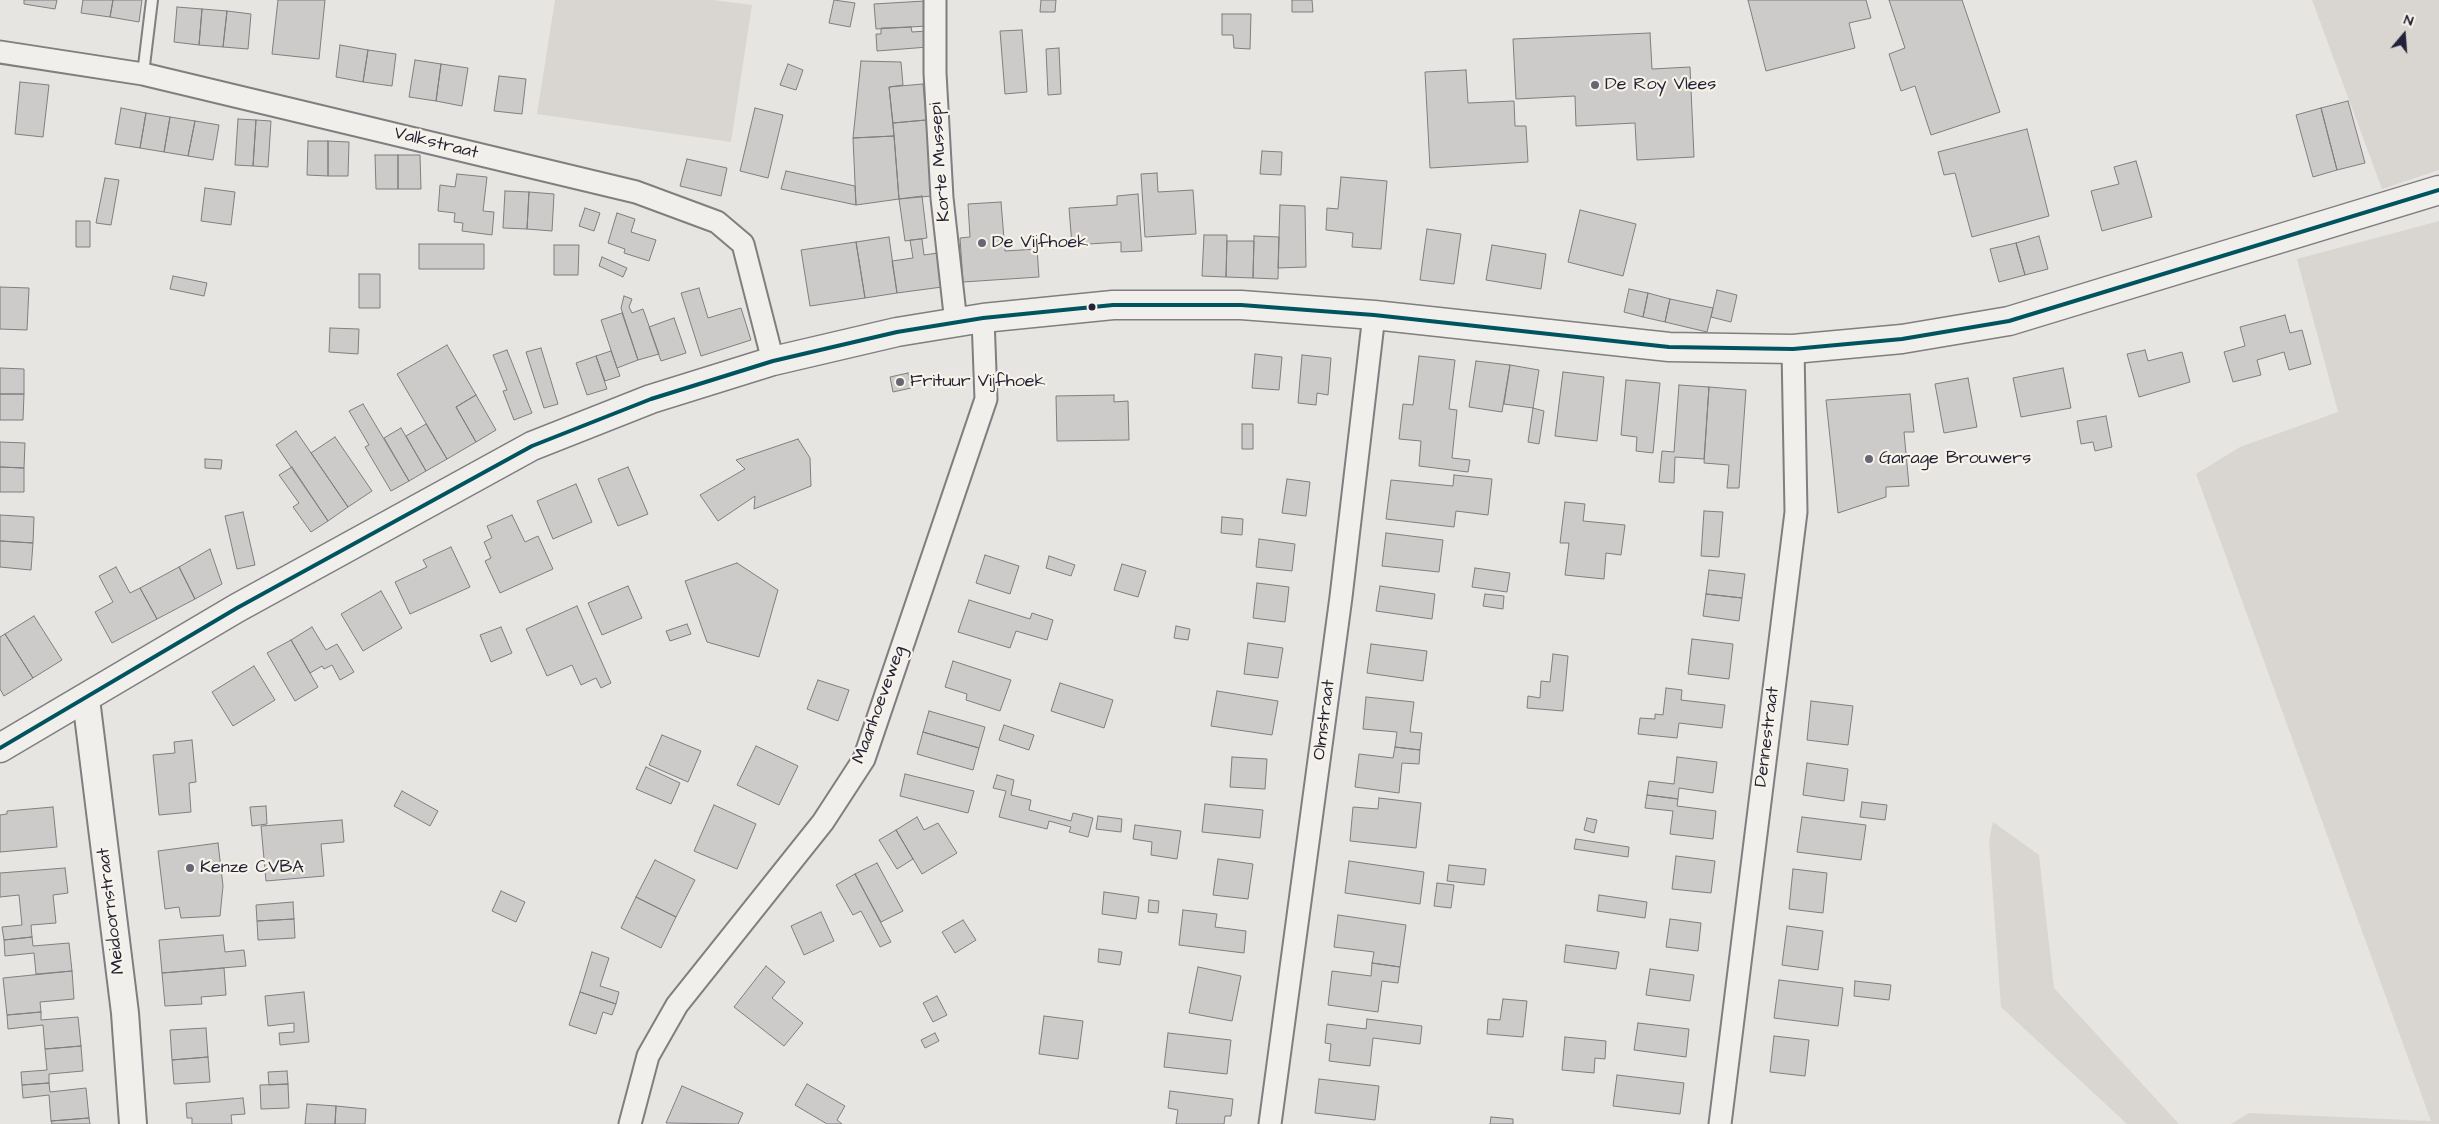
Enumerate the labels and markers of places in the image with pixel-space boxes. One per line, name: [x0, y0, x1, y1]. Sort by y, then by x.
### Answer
place label: De Roy Vlees: [1605, 74, 1716, 96]
marker: De Roy Vlees: [1589, 79, 1601, 91]
place label: De Vijfhoek: [992, 232, 1088, 254]
marker: De Vijfhoek: [976, 237, 988, 249]
unlabelled marker: [1087, 302, 1097, 312]
place label: Frituur Vijfhoek: [910, 371, 1046, 393]
marker: Frituur Vijfhoek: [894, 376, 906, 388]
place label: Garage Brouwers: [1879, 448, 2031, 470]
marker: Garage Brouwers: [1863, 453, 1875, 465]
place label: Kenze CVBA: [200, 857, 304, 879]
marker: Kenze CVBA: [184, 862, 196, 874]

